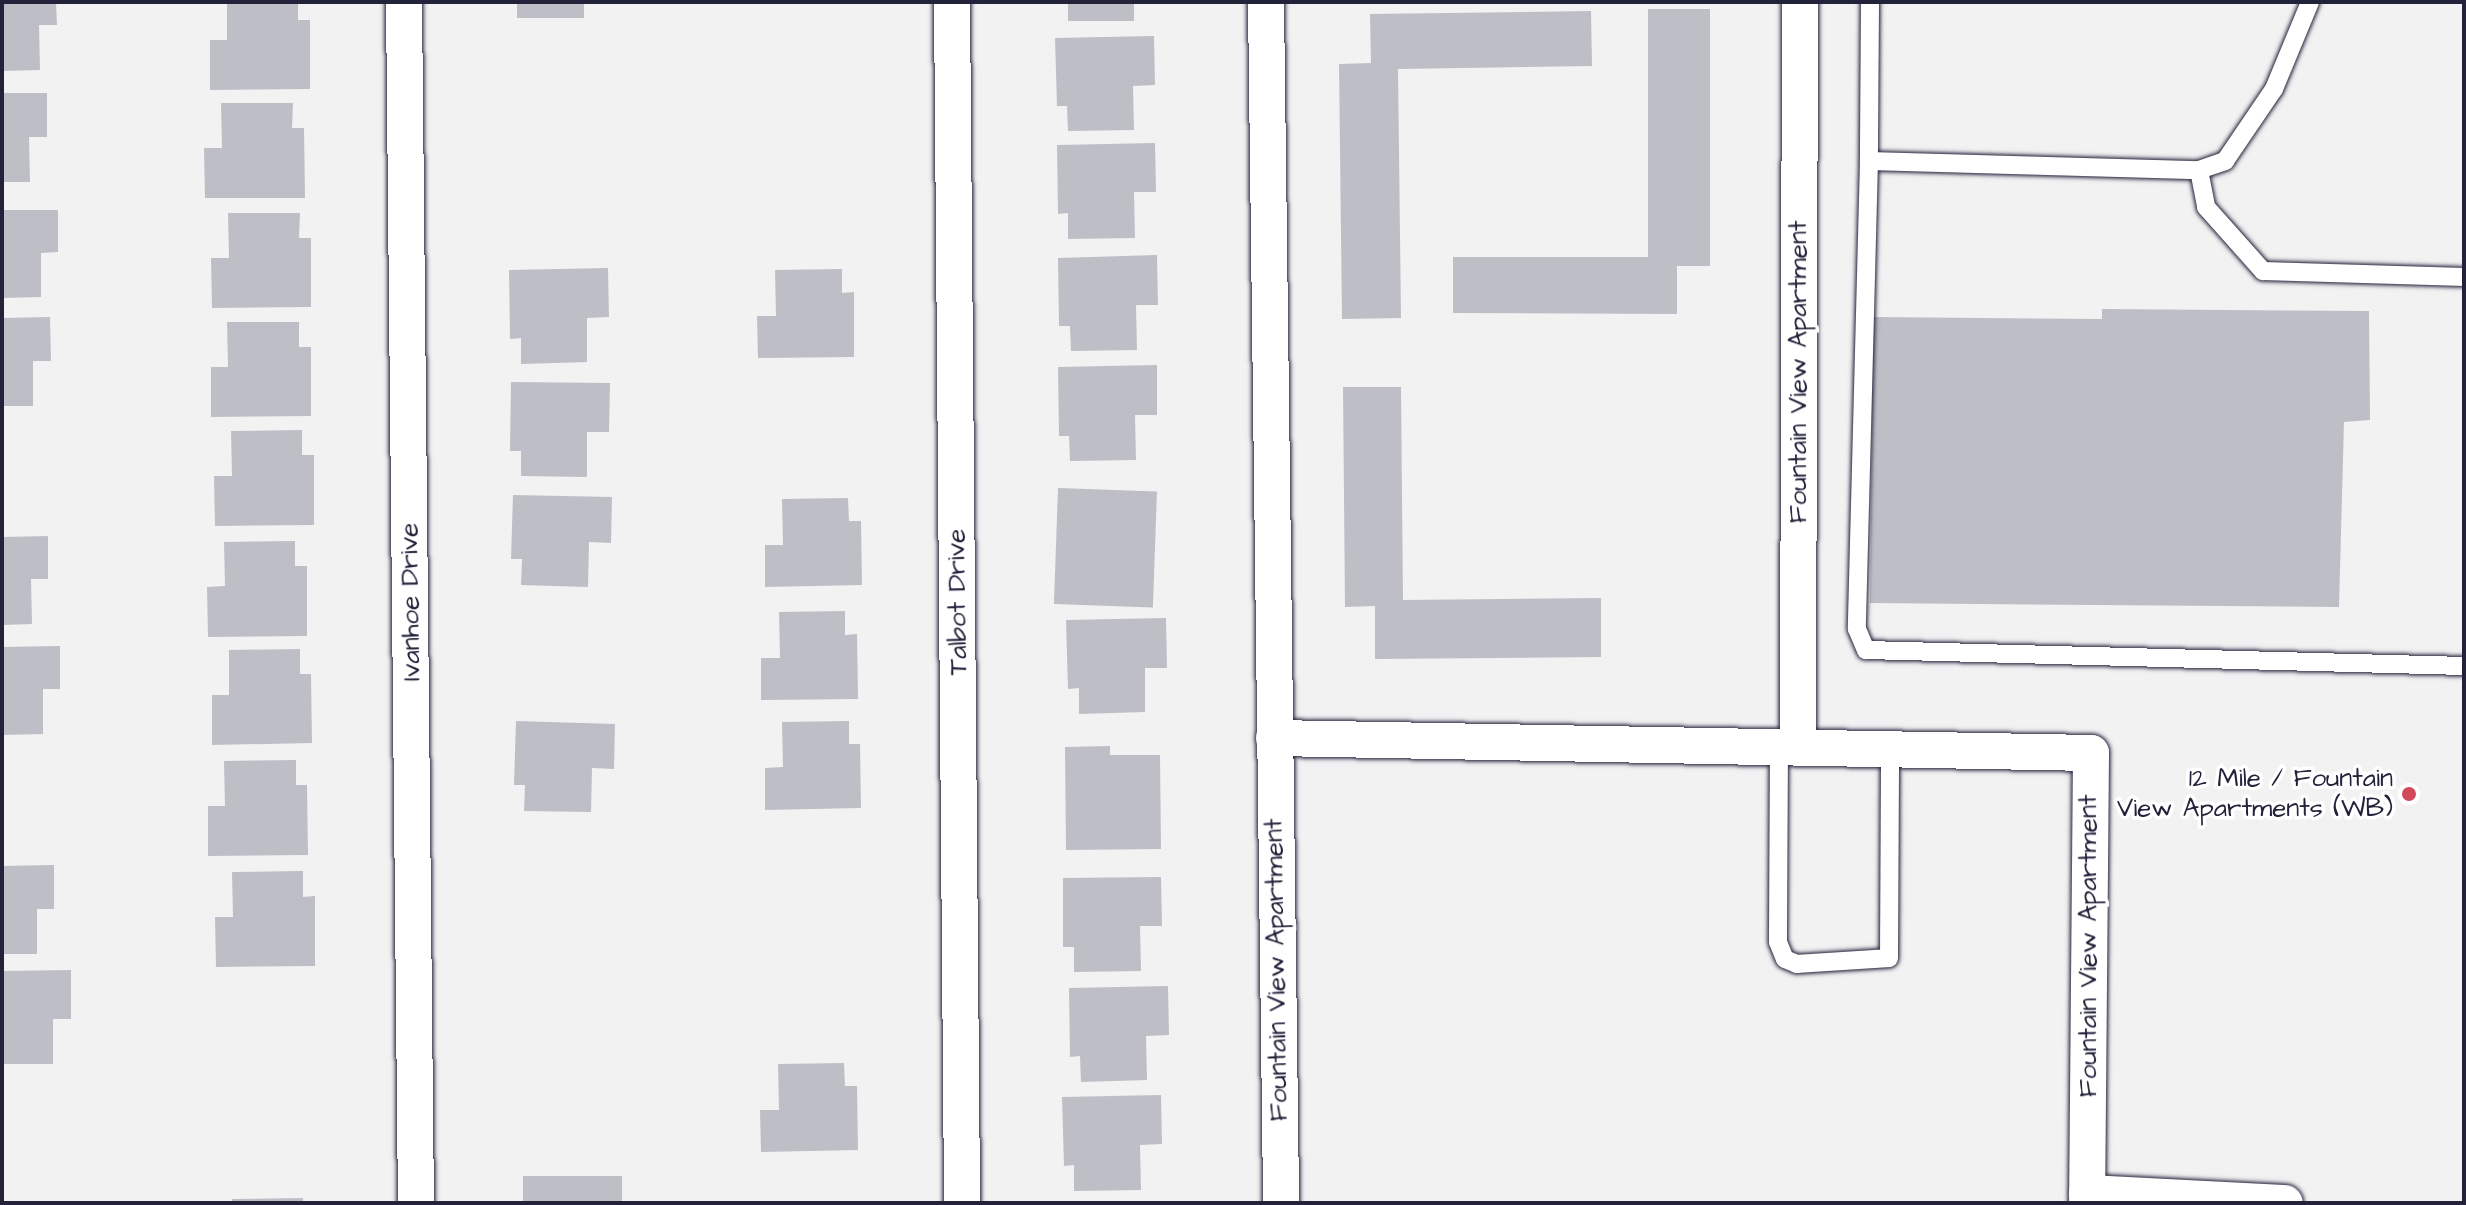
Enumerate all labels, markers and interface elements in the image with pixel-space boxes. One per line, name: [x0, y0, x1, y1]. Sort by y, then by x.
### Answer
street label: Fountain View Apartment: [1783, 221, 1815, 523]
street label: Ivanhoe Drive: [394, 523, 428, 681]
street label: Talbot Drive: [941, 529, 975, 675]
place label: 12 Mile / Fountain View Apartments (WB): [2117, 763, 2393, 824]
marker: 12 Mile / Fountain View Apartments (WB): [2400, 785, 2418, 803]
street label: Fountain View Apartment: [2073, 795, 2105, 1097]
street label: Fountain View Apartment: [1259, 818, 1295, 1122]

